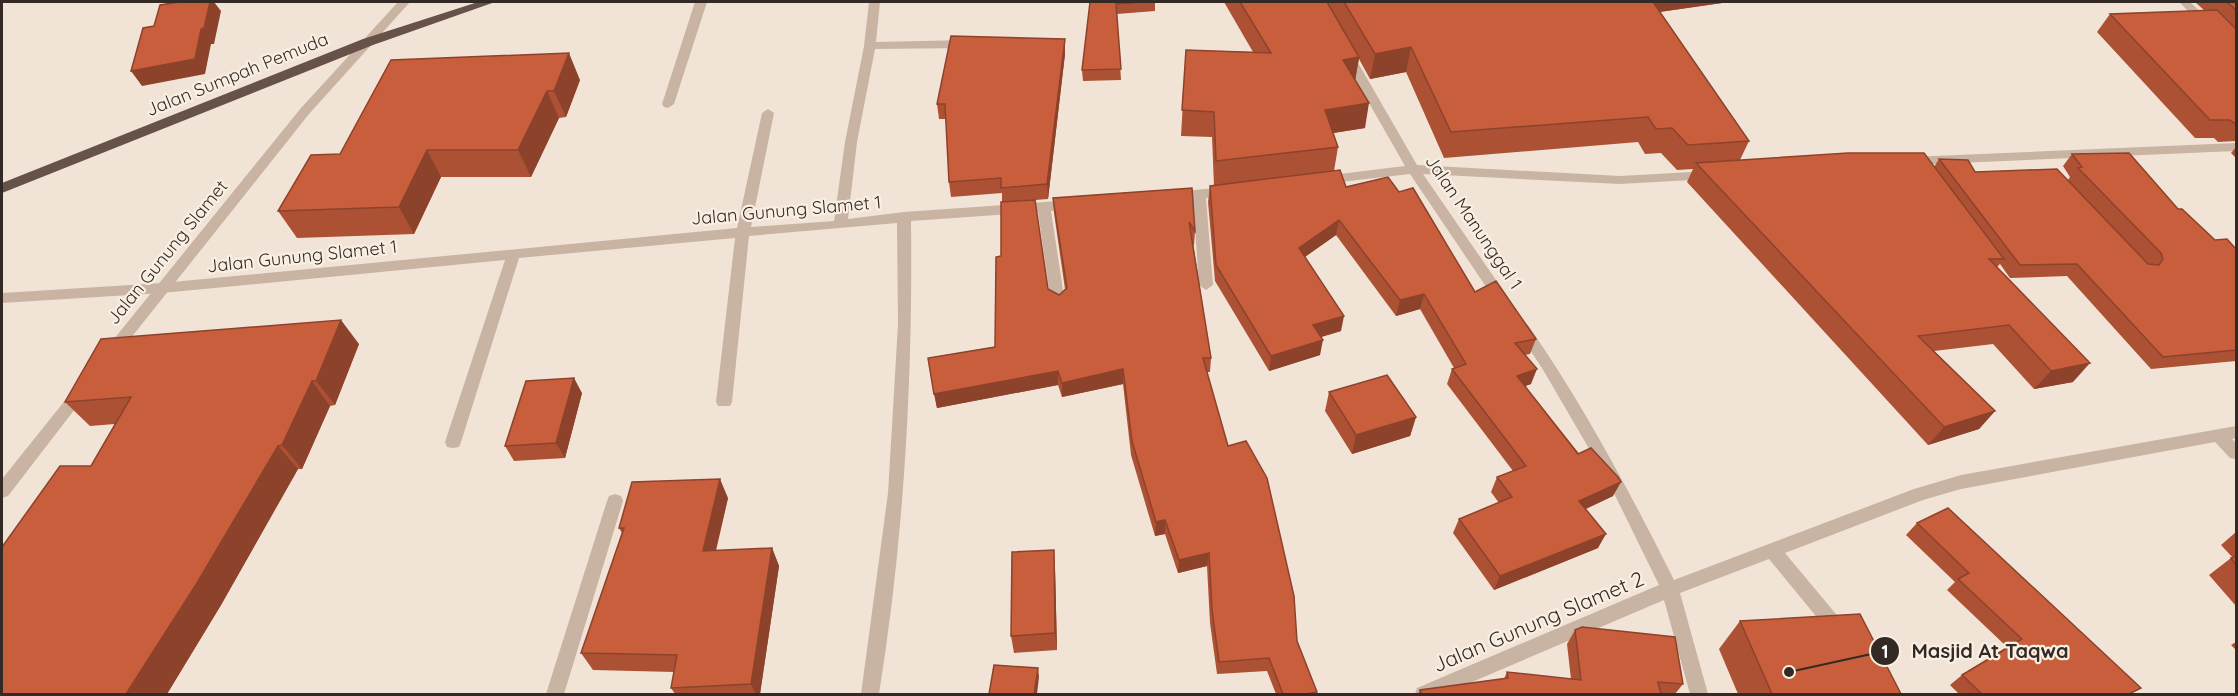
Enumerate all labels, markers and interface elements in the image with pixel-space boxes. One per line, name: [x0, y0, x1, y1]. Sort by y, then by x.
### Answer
street label: Jalan Sumpah Pemuda: [143, 27, 331, 121]
street label: Jalan Manunggal 1: [1420, 150, 1528, 294]
street label: Jalan Gunung Slamet: [102, 175, 232, 329]
street label: Jalan Gunung Slamet 1: [690, 190, 882, 230]
street label: Jalan Gunung Slamet 1: [206, 235, 398, 277]
street label: Jalan Gunung Slamet 2: [1429, 565, 1647, 677]
callout: Masjid At Taqwa: [1870, 632, 2081, 670]
text: Masjid At Taqwa: [1911, 638, 2069, 663]
text: 1: [1881, 640, 1889, 663]

